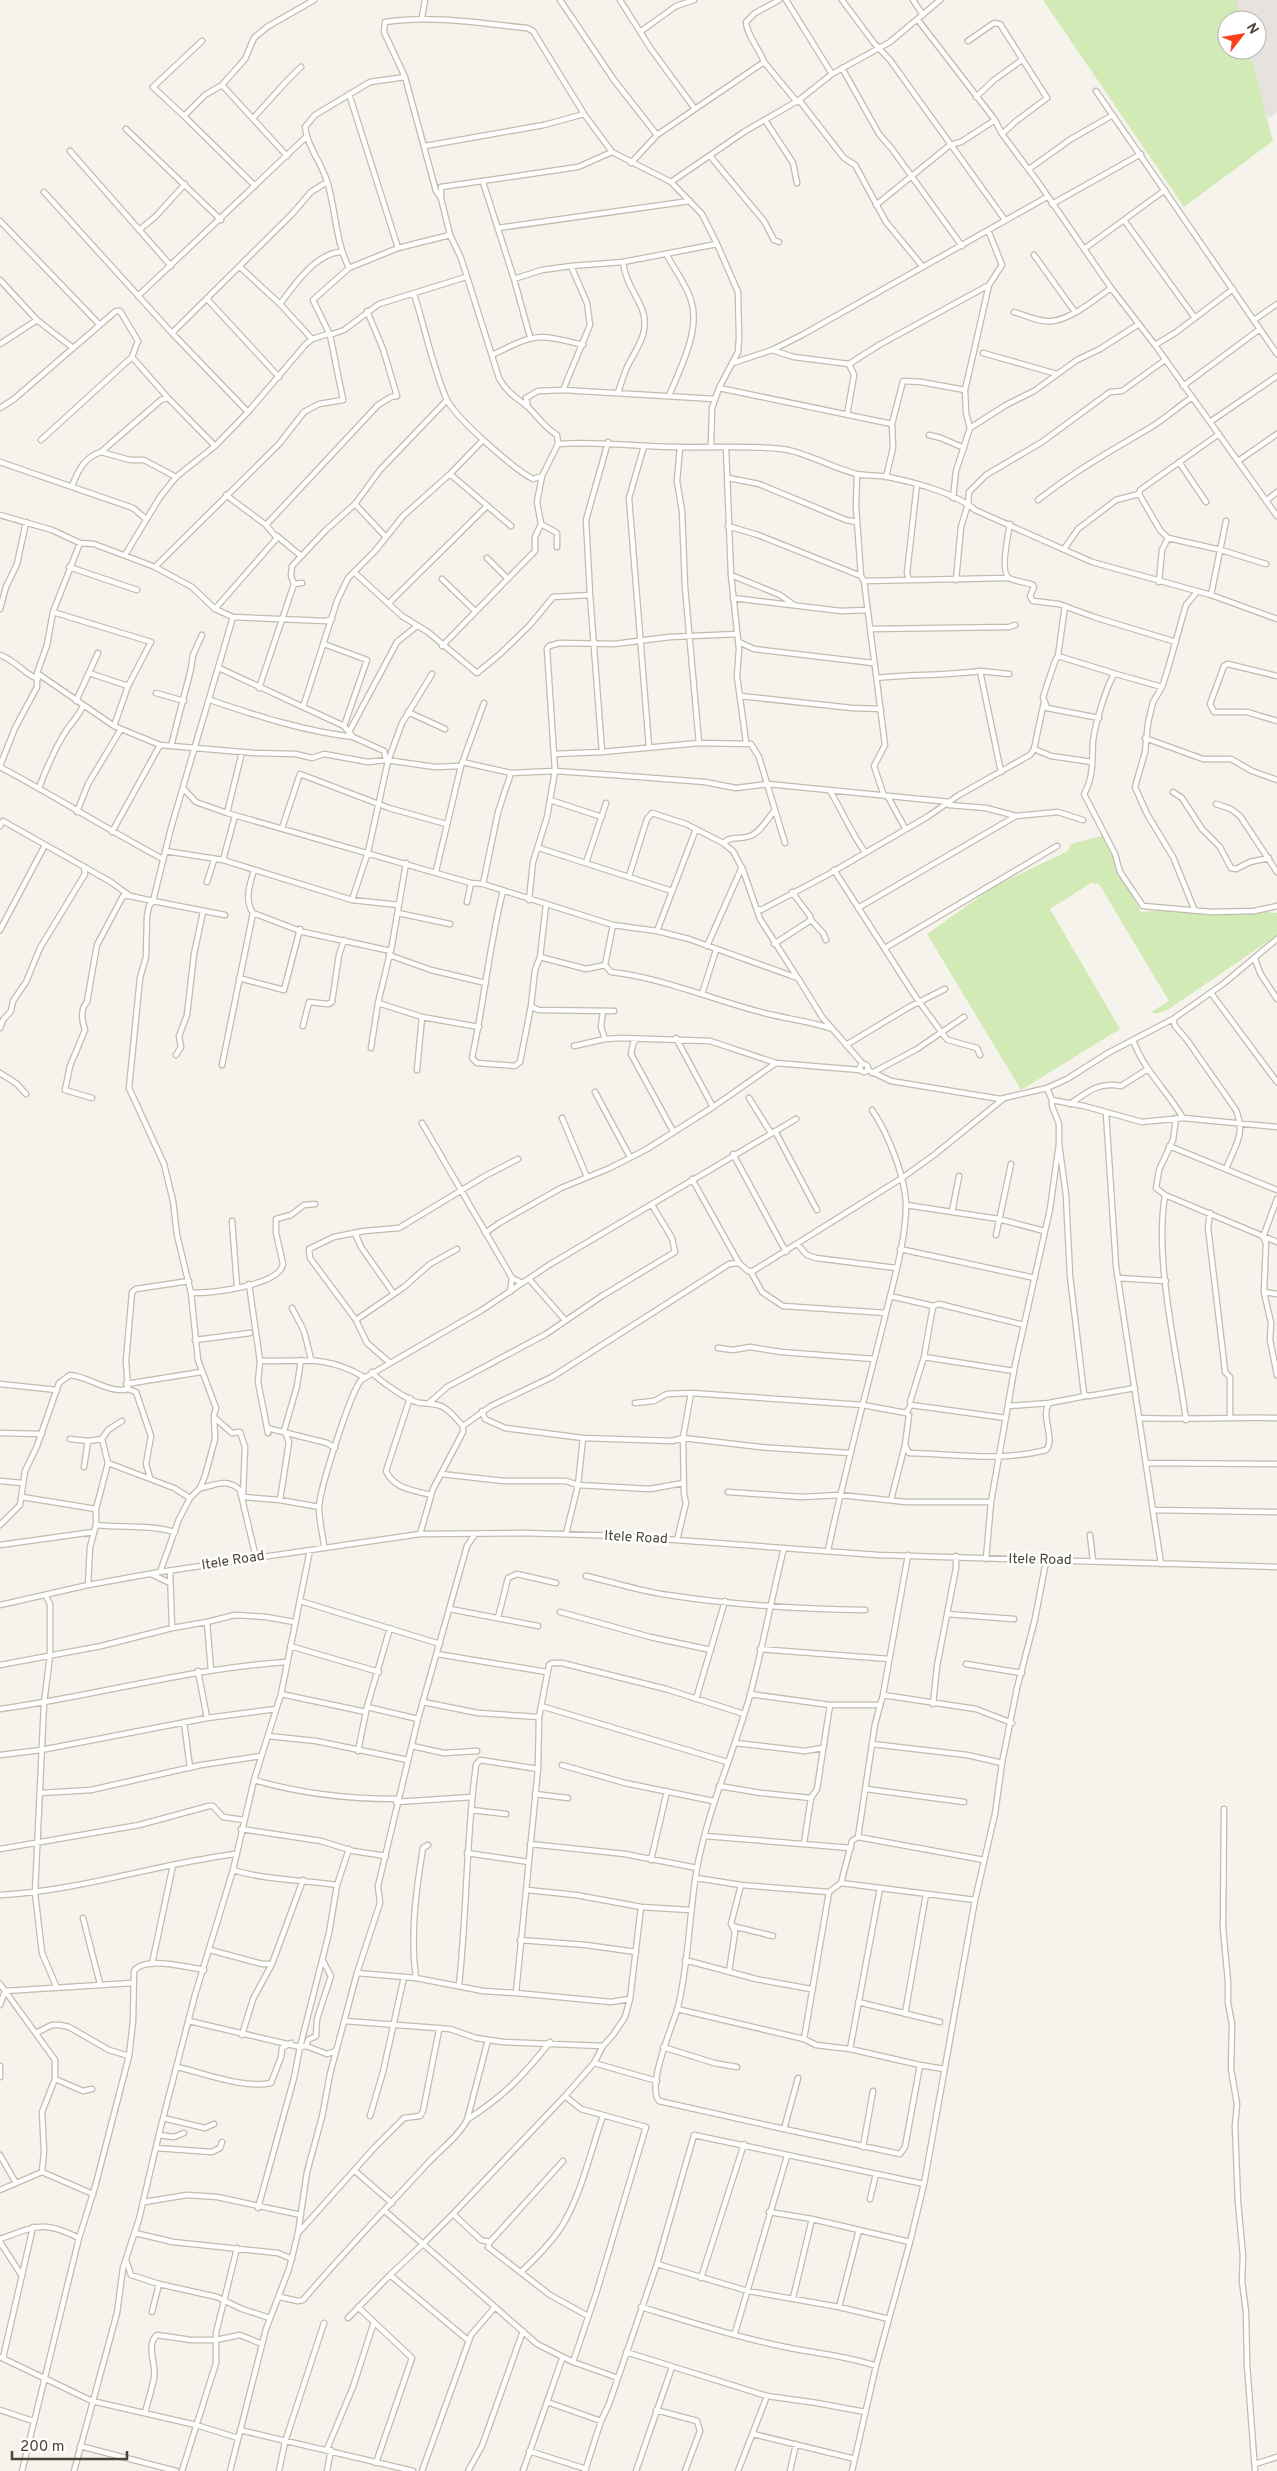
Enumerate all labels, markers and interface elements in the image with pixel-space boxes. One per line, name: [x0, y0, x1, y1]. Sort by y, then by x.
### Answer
north arrow: [1217, 10, 1267, 60]
text: N: [1242, 20, 1262, 38]
street label: Itele Road: [604, 1528, 668, 1548]
street label: Itele Road: [200, 1548, 266, 1574]
street label: Itele Road: [1008, 1551, 1072, 1569]
scale bar: [12, 2428, 128, 2460]
text: 200 m: [20, 2438, 65, 2457]

